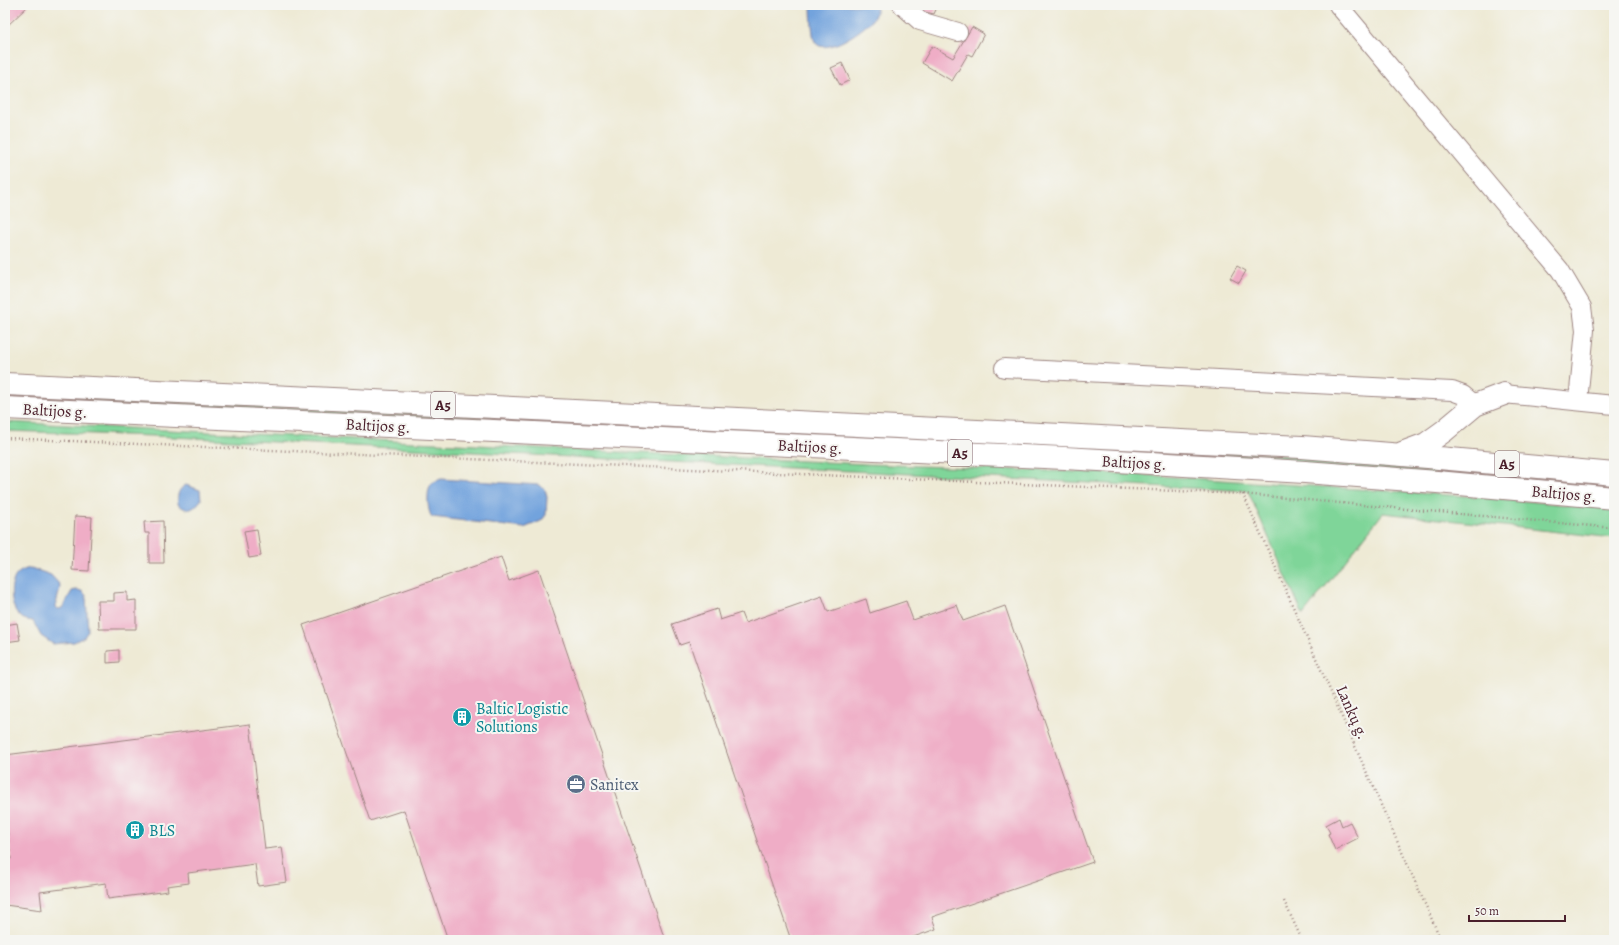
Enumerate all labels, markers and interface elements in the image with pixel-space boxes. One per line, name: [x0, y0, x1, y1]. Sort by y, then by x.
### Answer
road number: A5: [431, 392, 455, 418]
street label: Baltijos g.: [22, 398, 88, 424]
street label: Baltijos g.: [345, 413, 411, 439]
street label: Baltijos g.: [777, 434, 843, 460]
road number: A5: [948, 440, 972, 466]
street label: Baltijos g.: [1101, 450, 1167, 476]
road number: A5: [1495, 451, 1519, 477]
street label: Baltijos g.: [1530, 480, 1597, 508]
street label: Lankų g.: [1330, 682, 1374, 743]
place label: Baltic Logistic Solutions: [476, 698, 568, 738]
building icon: Baltic Logistic Solutions: [451, 706, 473, 728]
office icon: Sanitex: [565, 773, 587, 795]
place label: Sanitex: [590, 774, 639, 796]
building icon: BLS: [124, 819, 146, 841]
place label: BLS: [149, 820, 175, 842]
scale bar: [1469, 897, 1565, 923]
text: 50 m: [1475, 903, 1499, 919]

